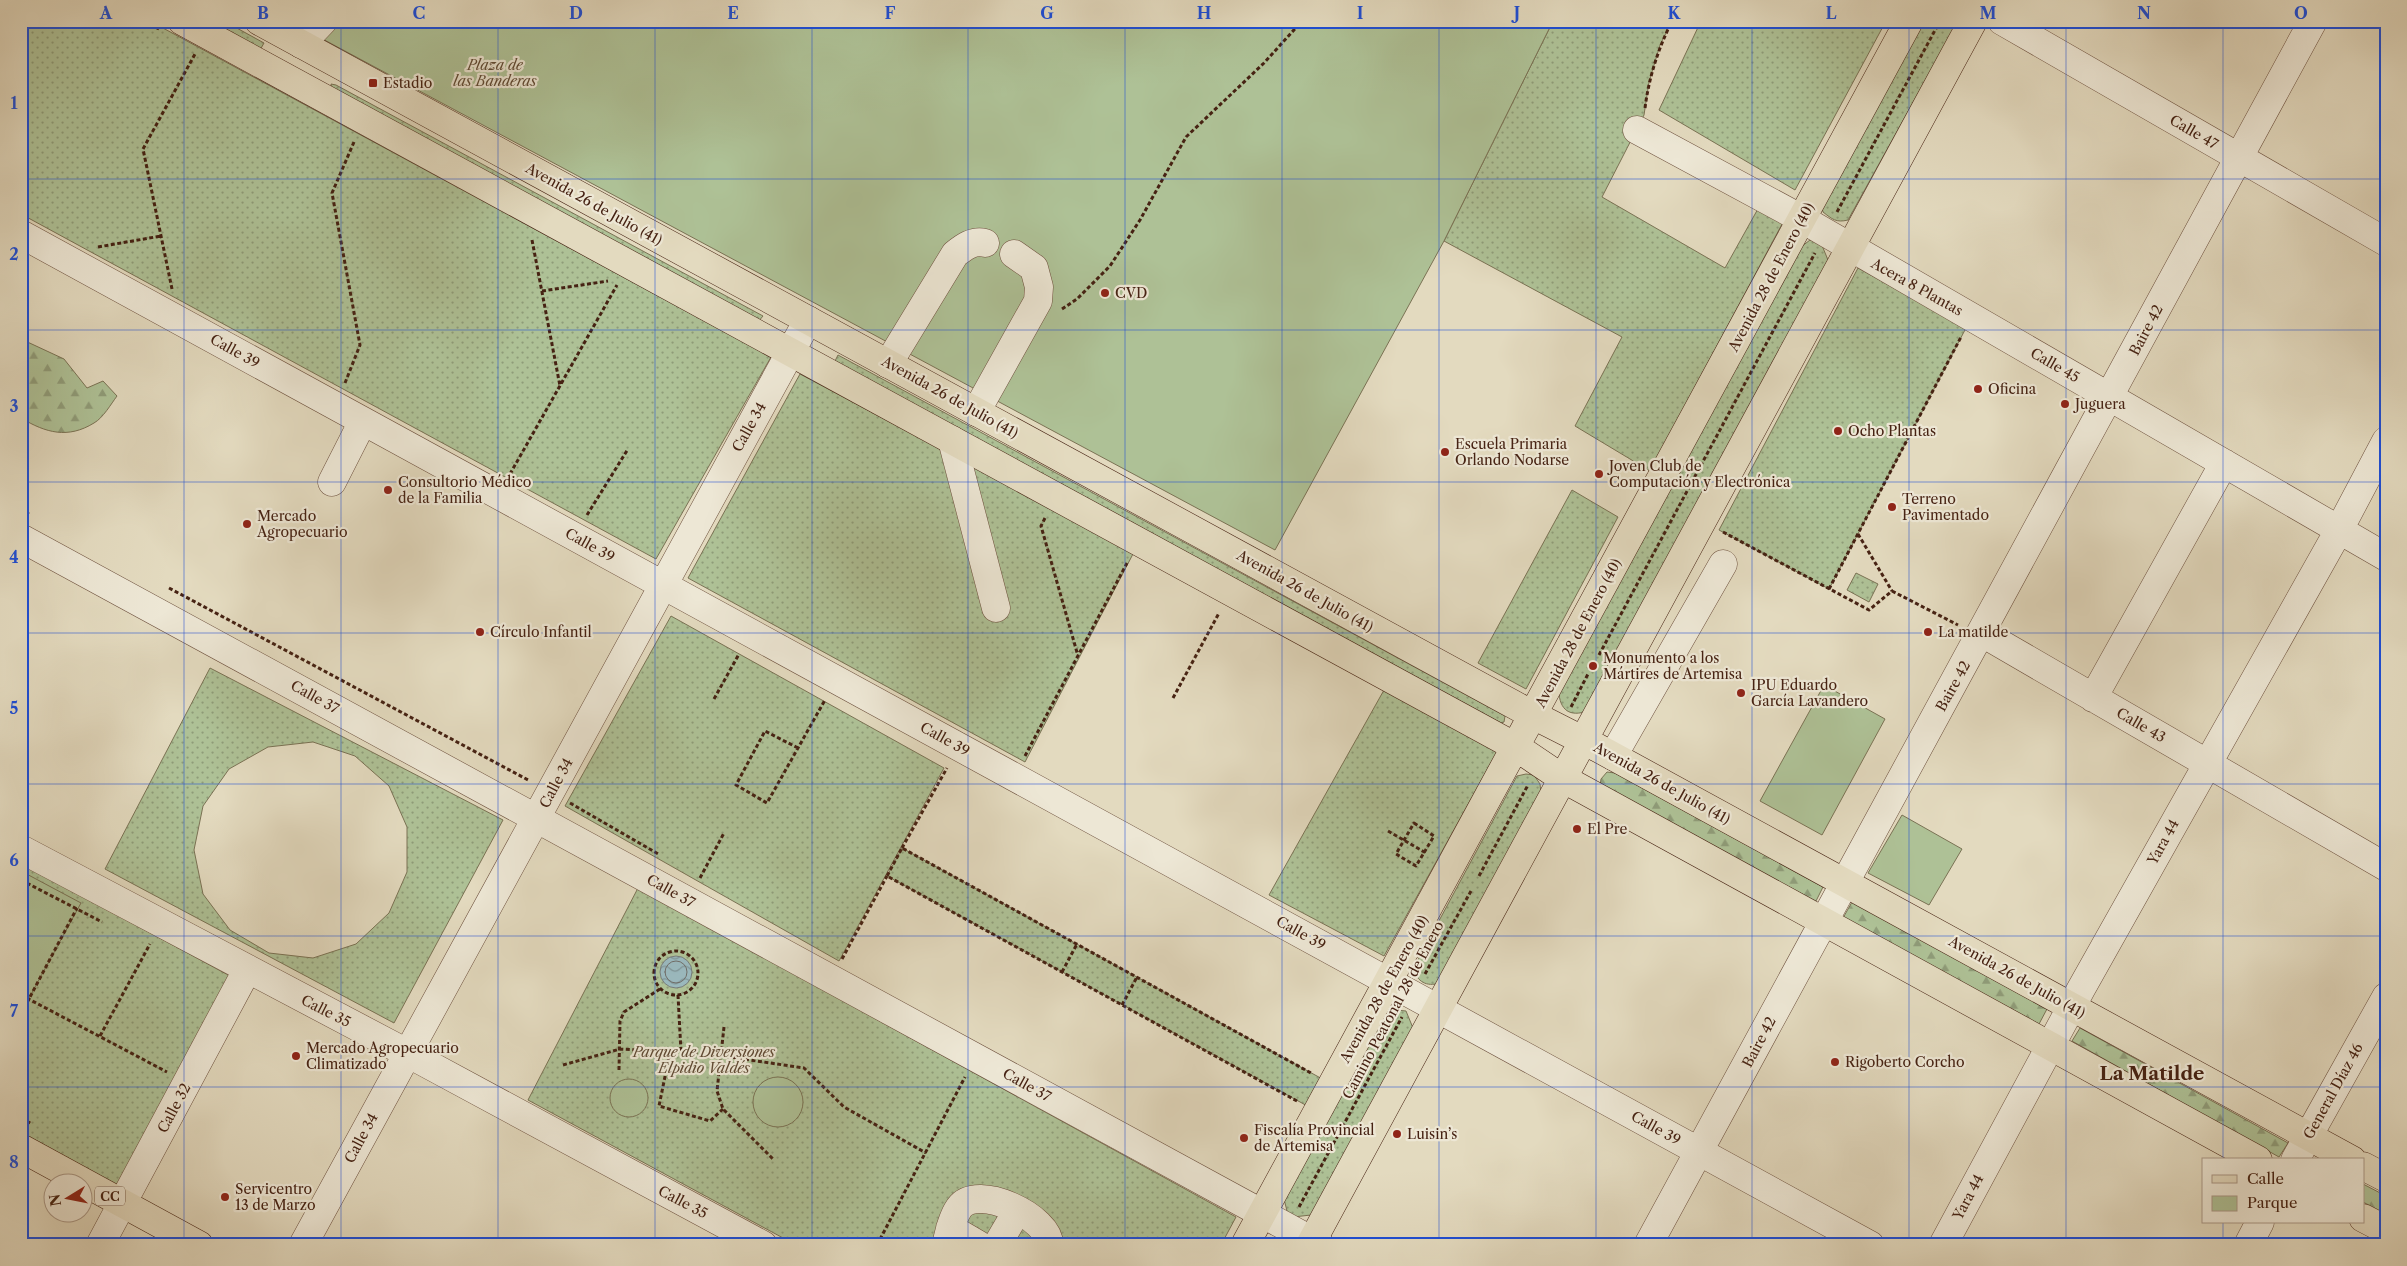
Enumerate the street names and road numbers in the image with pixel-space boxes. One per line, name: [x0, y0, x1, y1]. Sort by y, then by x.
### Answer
street label: Calle 47: [2167, 111, 2222, 153]
street label: Avenida 26 de Julio (41): [522, 158, 665, 249]
street label: Avenida 28 de Enero (40): [1724, 199, 1818, 355]
street label: Acera 8 Plantas: [1867, 254, 1966, 320]
street label: Baire 42: [2125, 302, 2167, 358]
street label: Calle 39: [207, 330, 263, 372]
street label: Calle 45: [2027, 344, 2083, 386]
street label: Avenida 26 de Julio (41): [878, 351, 1021, 442]
street label: Calle 34: [728, 399, 770, 455]
street label: Calle 39: [562, 524, 618, 566]
street label: Avenida 26 de Julio (41): [1233, 545, 1376, 636]
street label: Avenida 28 de Enero (40): [1531, 555, 1625, 711]
street label: Baire 42: [1932, 658, 1974, 714]
street label: Calle 37: [288, 676, 342, 718]
street label: Calle 43: [2113, 704, 2169, 746]
street label: Calle 39: [917, 718, 973, 760]
street label: Avenida 26 de Julio (41): [1590, 737, 1733, 828]
street label: Calle 34: [535, 755, 577, 811]
street label: Yara 44: [2143, 816, 2183, 869]
street label: Calle 37: [644, 870, 698, 912]
street label: Calle 39: [1273, 912, 1329, 954]
street label: Avenida 28 de Enero (40): [1335, 912, 1432, 1067]
street label: Camino Peatonal 28 de Enero: [1338, 918, 1448, 1102]
street label: Avenida 26 de Julio (41): [1945, 931, 2088, 1022]
street label: Calle 35: [298, 991, 354, 1031]
street label: Baire 42: [1738, 1014, 1780, 1070]
street label: General Díaz 46: [2299, 1040, 2367, 1142]
street label: Calle 37: [1000, 1064, 1054, 1106]
street label: Calle 32: [153, 1080, 195, 1136]
street label: Calle 39: [1628, 1107, 1684, 1149]
street label: Calle 34: [340, 1110, 382, 1166]
street label: Yara 44: [1948, 1171, 1987, 1224]
street label: Calle 35: [655, 1182, 711, 1222]
road number: CC: [95, 1186, 125, 1206]

